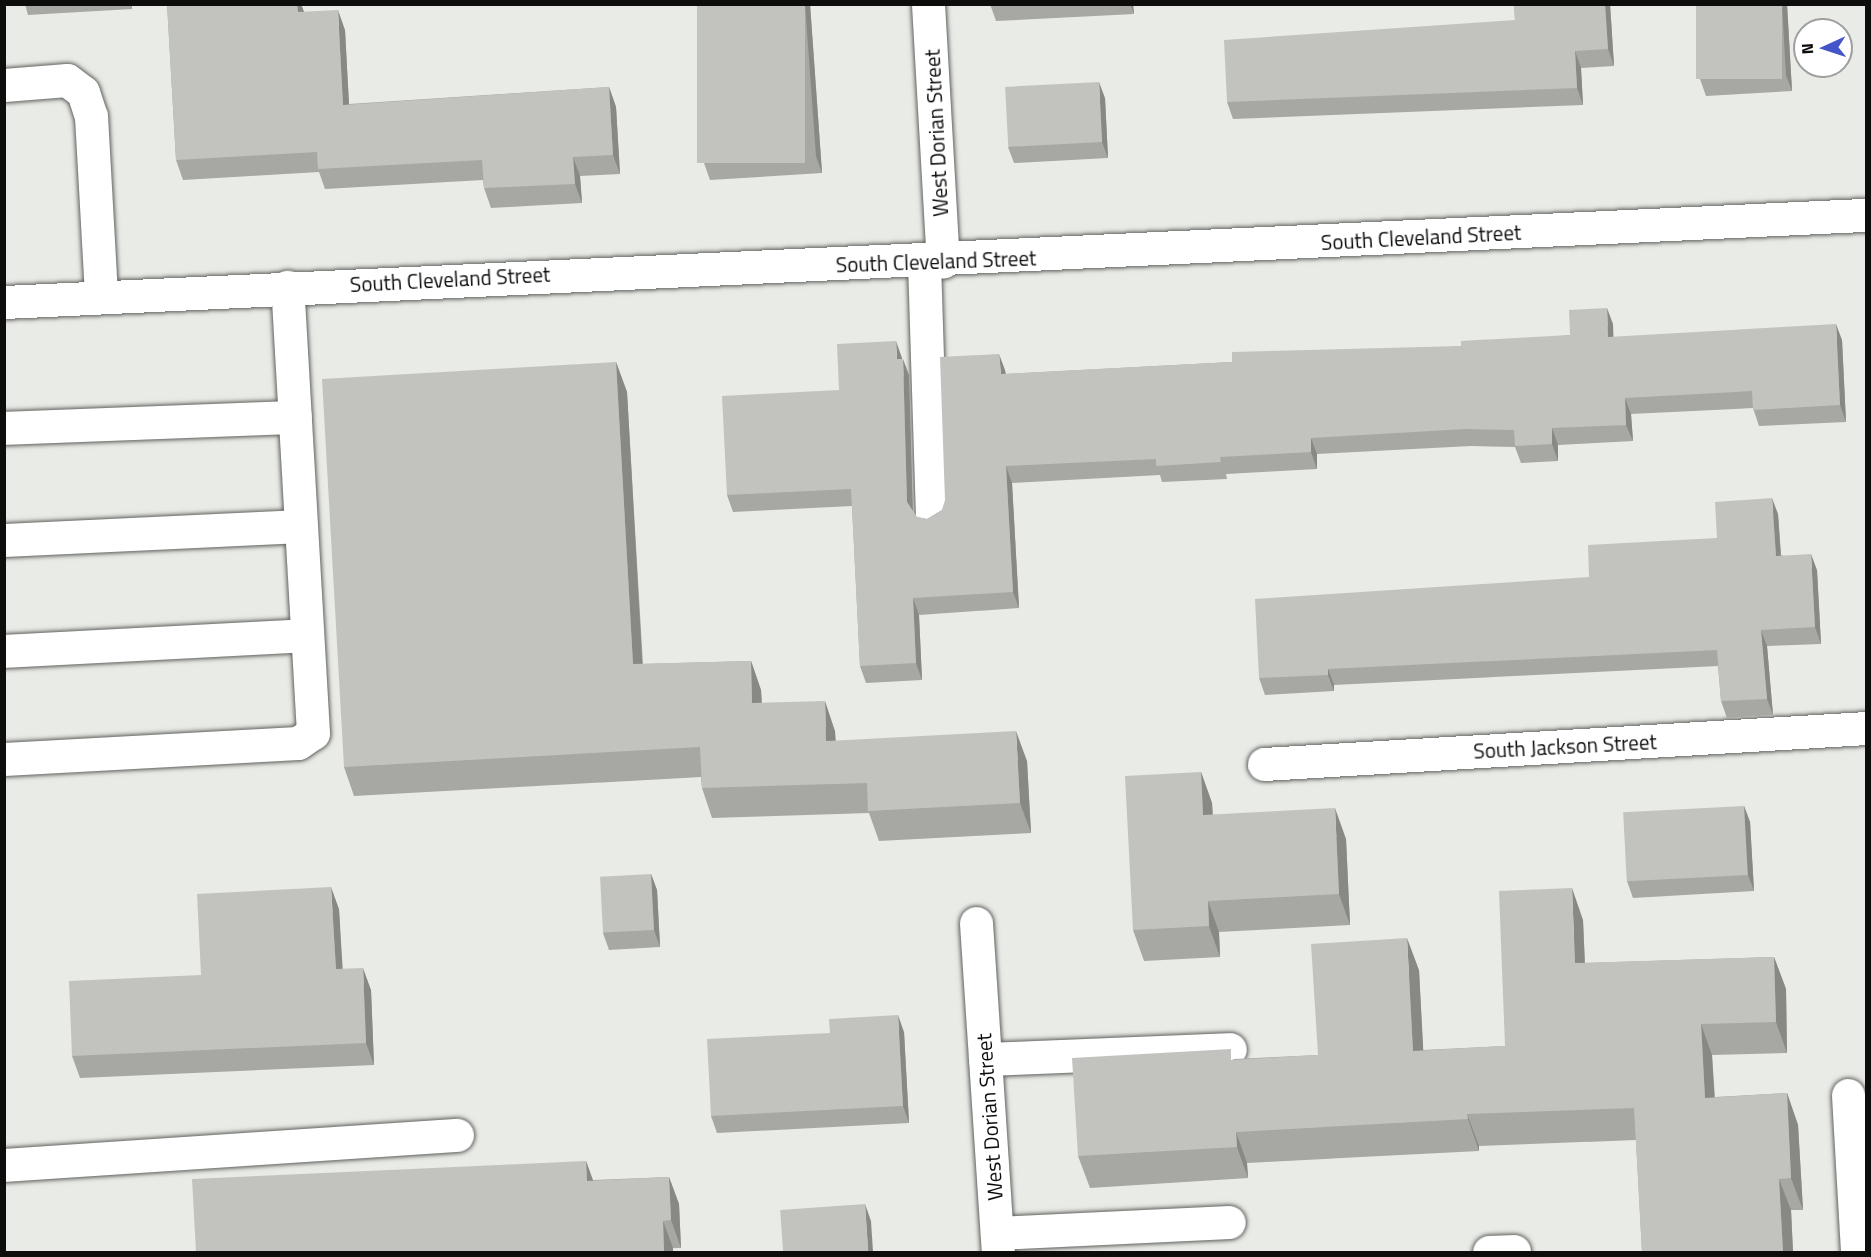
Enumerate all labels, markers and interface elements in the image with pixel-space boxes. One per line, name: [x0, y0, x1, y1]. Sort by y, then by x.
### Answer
north arrow: [1793, 18, 1853, 78]
text: N: [1795, 43, 1819, 55]
street label: West Dorian Street: [919, 49, 953, 217]
street label: South Cleveland Street: [1320, 219, 1522, 255]
street label: South Cleveland Street: [835, 245, 1037, 277]
street label: South Cleveland Street: [349, 261, 551, 297]
street label: South Jackson Street: [1473, 729, 1657, 763]
street label: West Dorian Street: [971, 1033, 1007, 1201]

